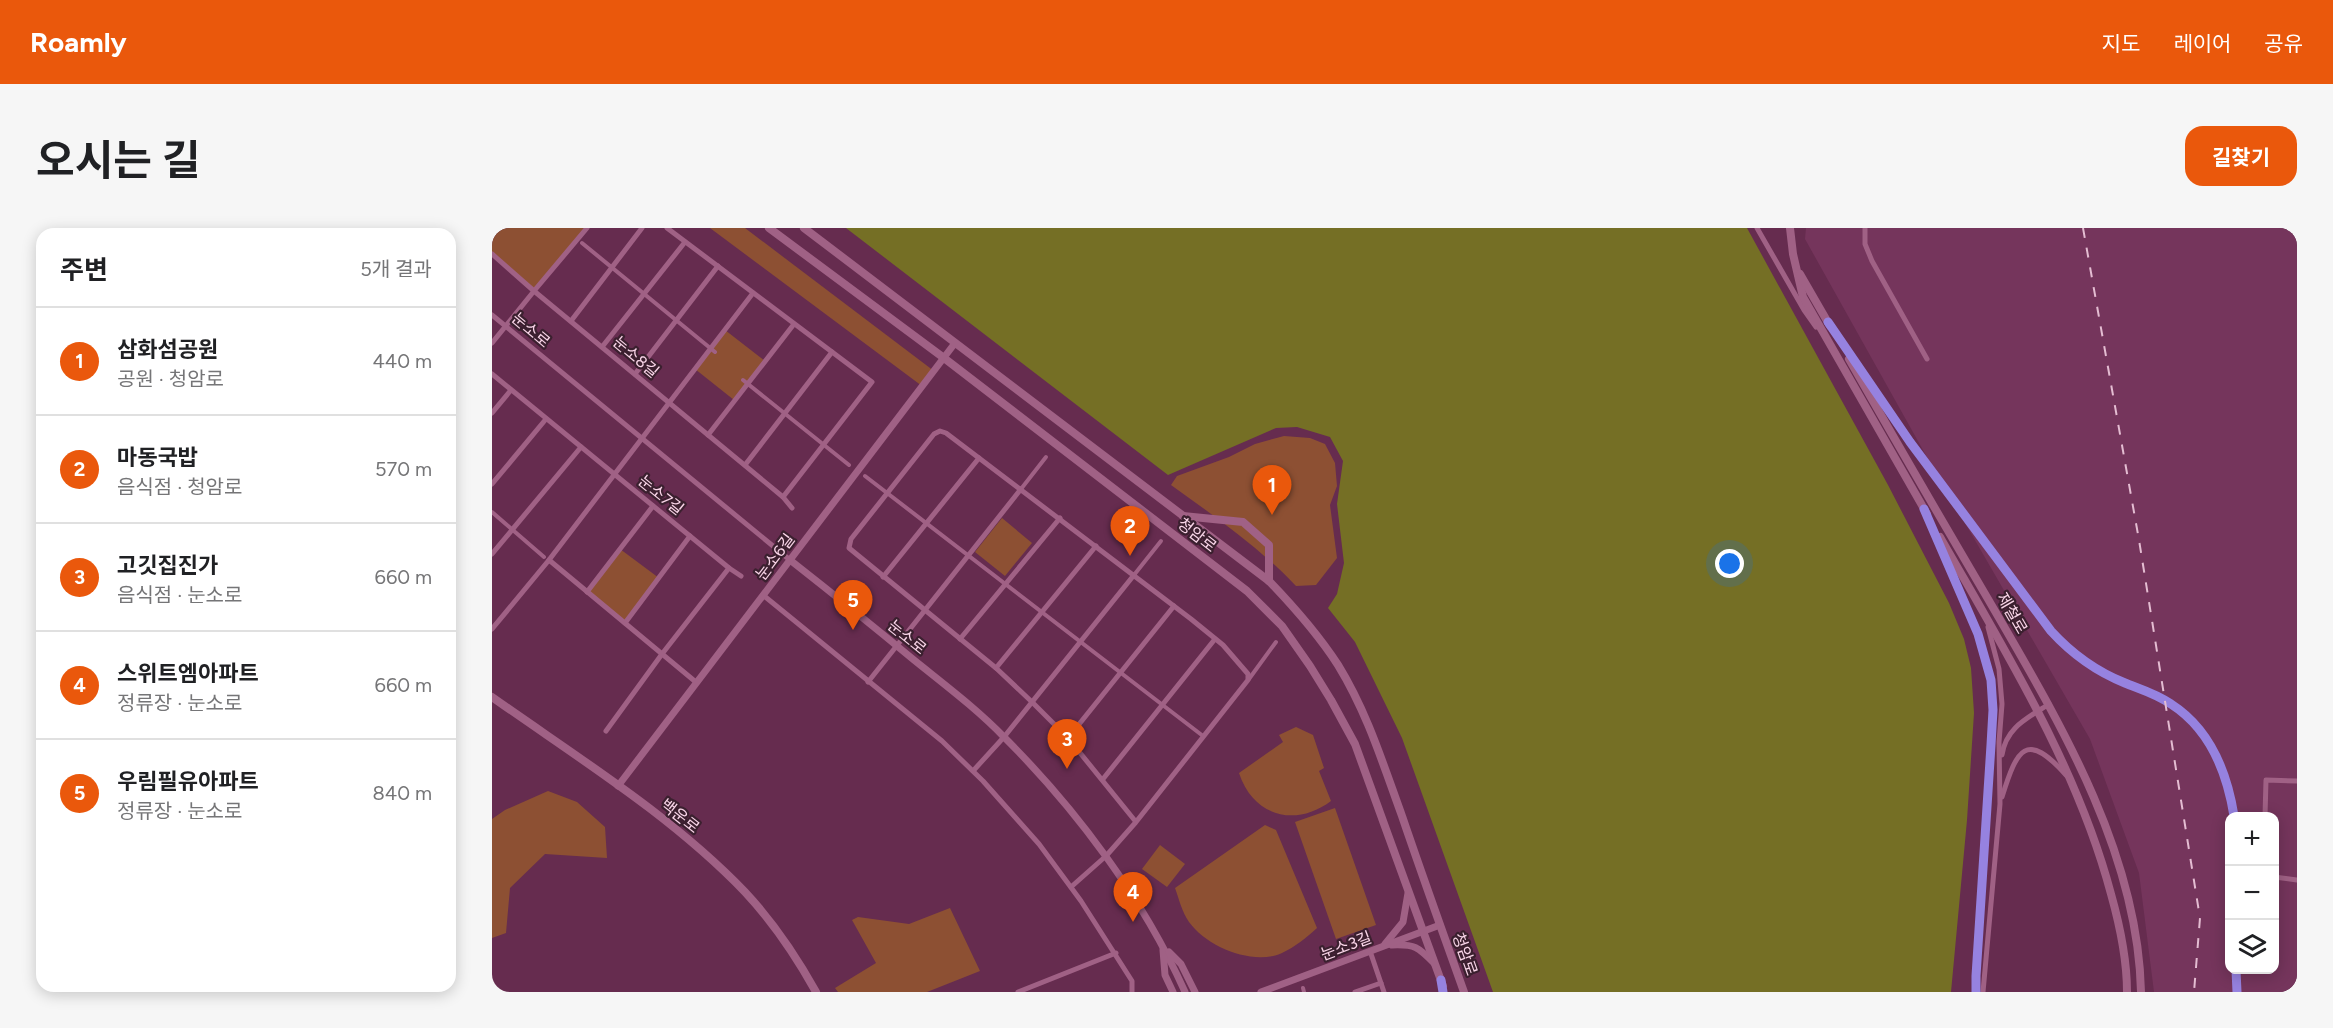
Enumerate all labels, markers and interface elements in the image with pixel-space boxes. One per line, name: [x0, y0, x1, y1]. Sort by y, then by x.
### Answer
text: Roamly: [30, 25, 127, 59]
text: 지도: [2102, 31, 2140, 56]
text: 레이어: [2173, 31, 2231, 56]
text: 공유: [2264, 31, 2303, 56]
button: 길찾기: [2185, 126, 2297, 186]
text: 오시는 길: [36, 135, 201, 186]
text: 주변: [60, 254, 108, 286]
text: 5개 결과: [360, 257, 432, 281]
street label: 눈소로: [508, 309, 554, 352]
street label: 눈소8길: [609, 332, 663, 382]
text: 삼화섬공원: [117, 336, 218, 363]
text: 1: [75, 349, 84, 373]
text: 440 m: [372, 349, 432, 373]
text: 공원 · 청암로: [117, 367, 224, 391]
text: 마동국밥: [117, 444, 198, 471]
text: 2: [74, 457, 85, 481]
text: 570 m: [375, 457, 432, 481]
pin: 1: [1252, 466, 1292, 515]
street label: 눈소7길: [635, 471, 687, 519]
text: 음식점 · 청암로: [117, 475, 242, 499]
pin: 2: [1110, 506, 1150, 556]
street label: 청암로: [1174, 514, 1220, 556]
street label: 눈소6길: [751, 530, 799, 584]
your location: [1715, 549, 1744, 578]
text: 고깃집진가: [117, 552, 218, 579]
text: 3: [74, 565, 85, 589]
text: 660 m: [375, 565, 432, 589]
pin: 5: [834, 580, 872, 630]
text: 음식점 · 눈소로: [117, 583, 242, 607]
street label: 제철로: [1993, 589, 2031, 637]
street label: 눈소로: [884, 616, 930, 658]
text: 스위트엠아파트: [117, 660, 259, 687]
text: 4: [73, 673, 86, 697]
text: 660 m: [375, 673, 432, 697]
text: 정류장 · 눈소로: [117, 691, 242, 715]
pin: 3: [1048, 720, 1086, 769]
text: 우림필유아파트: [117, 768, 259, 795]
text: 5: [74, 781, 85, 805]
text: 840 m: [373, 781, 432, 805]
street label: 백운로: [657, 795, 703, 837]
text: 정류장 · 눈소로: [117, 799, 242, 823]
map controls: [2225, 812, 2279, 974]
button: +: [2225, 812, 2279, 866]
button: −: [2225, 866, 2279, 920]
pin: 4: [1114, 872, 1152, 922]
button: layers: [2225, 920, 2279, 974]
street label: 눈소3길: [1318, 928, 1374, 964]
street label: 청암로: [1449, 930, 1482, 978]

